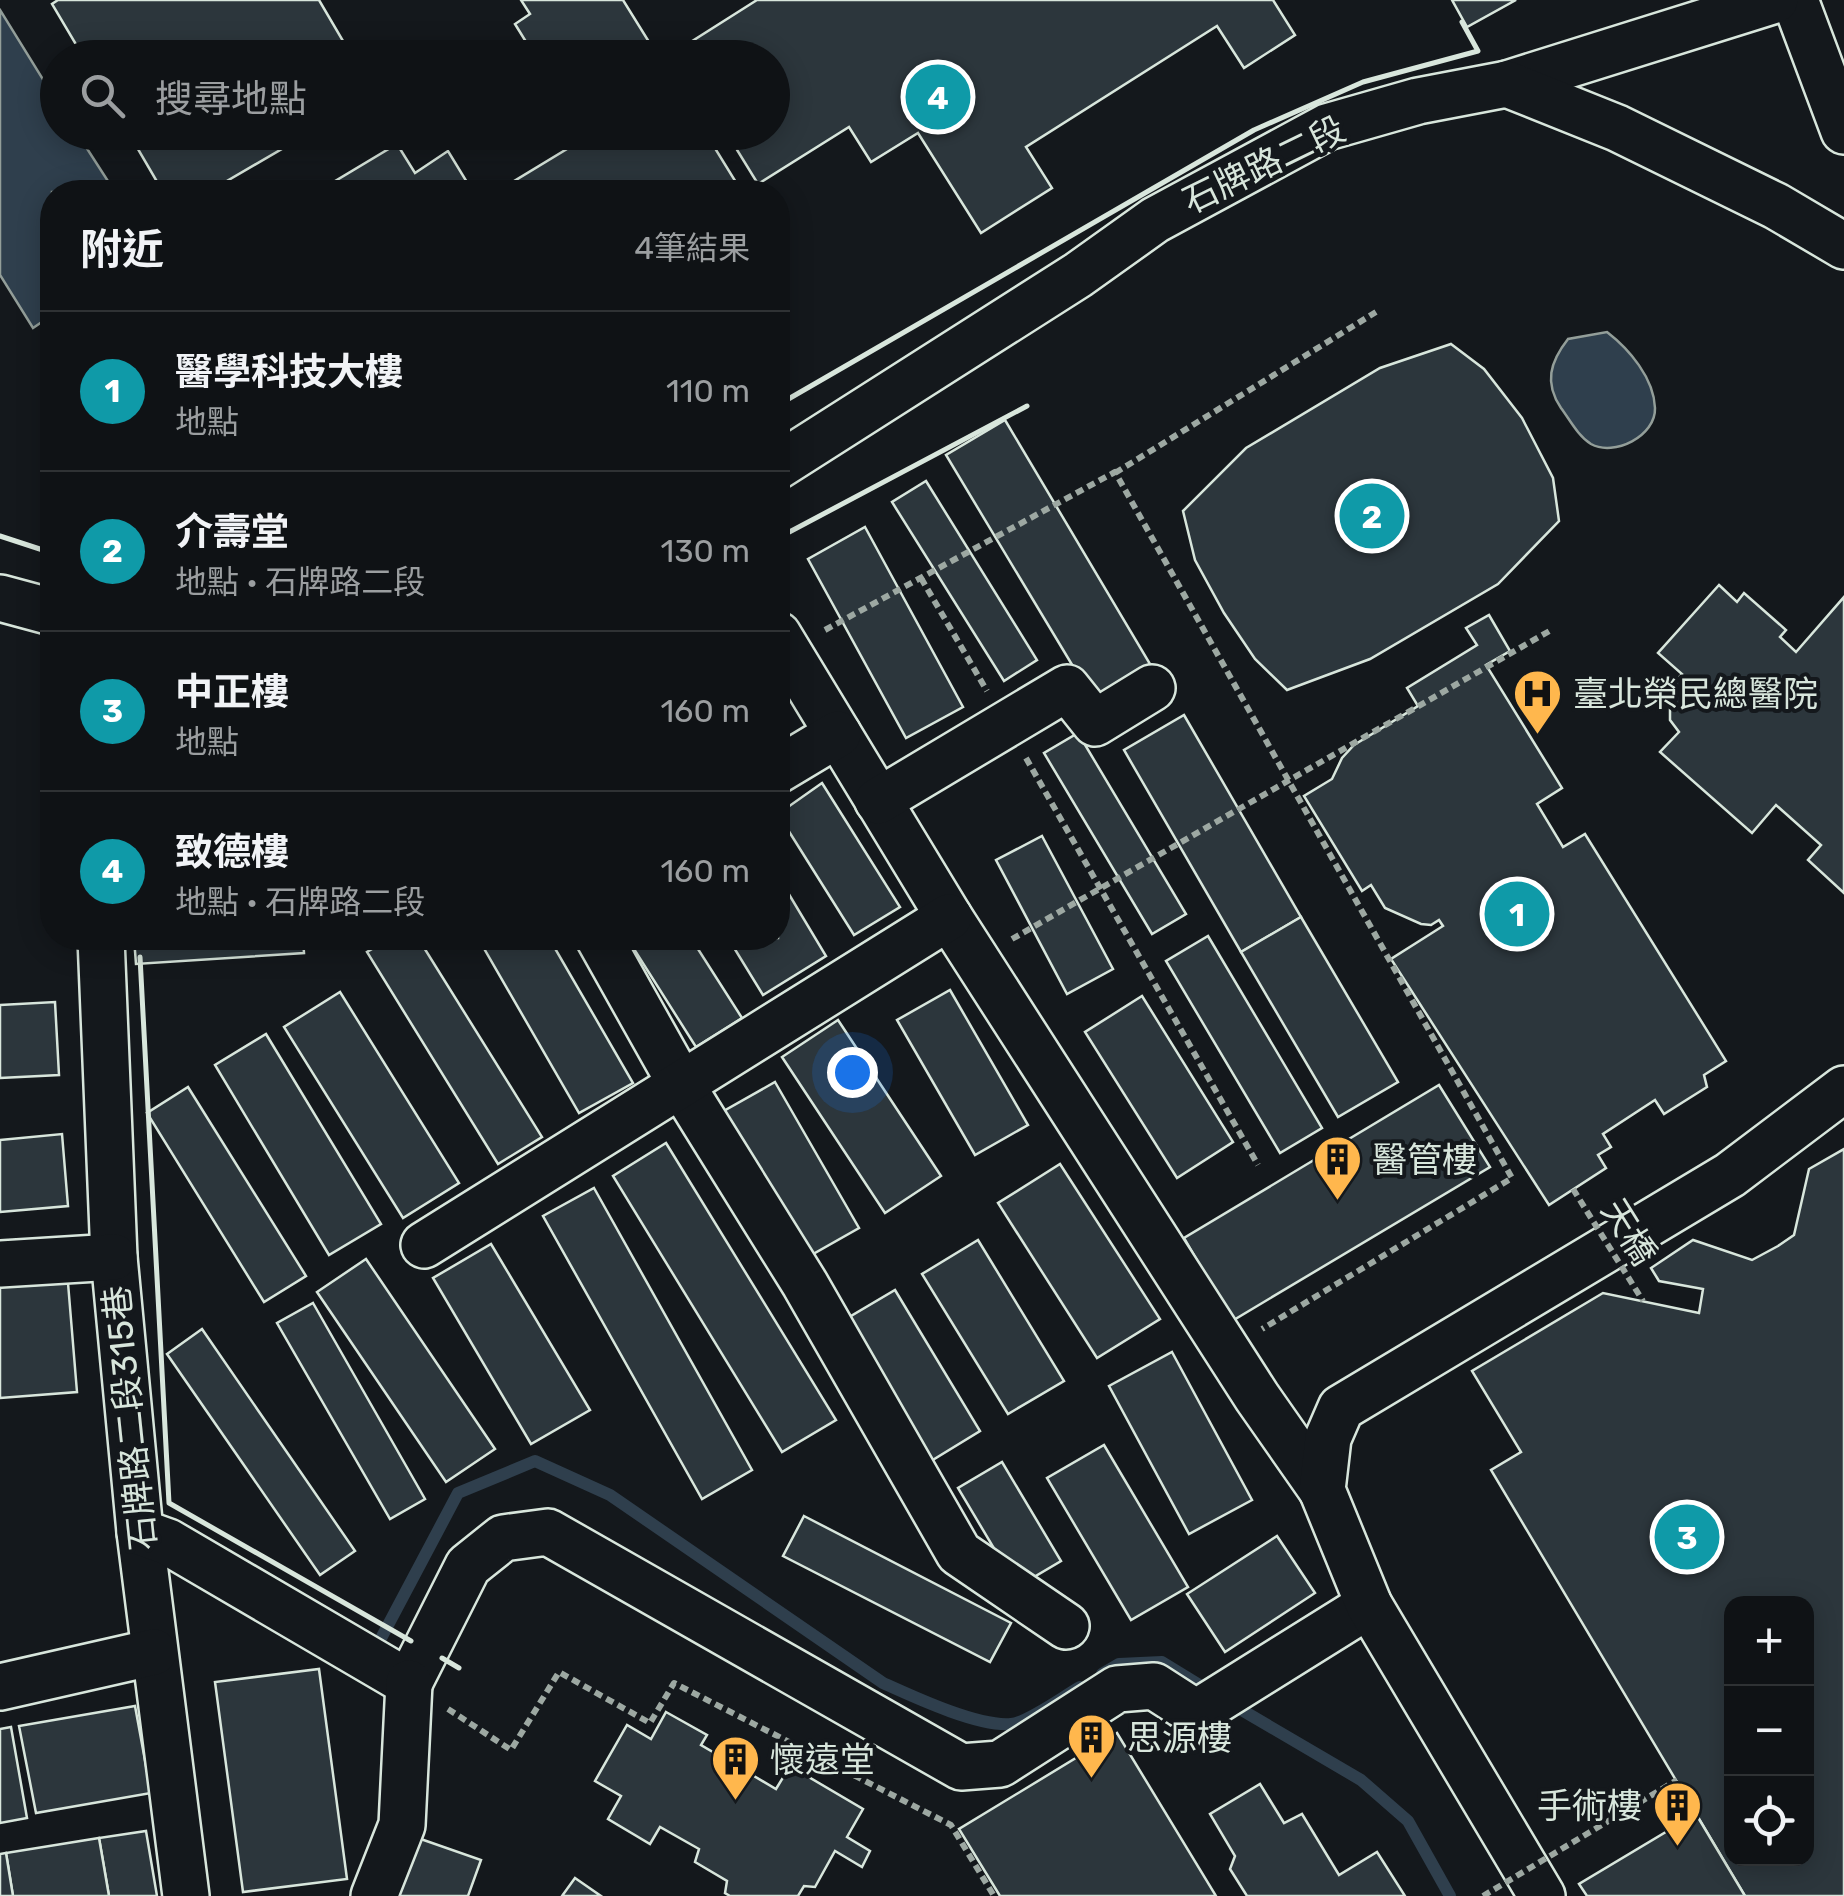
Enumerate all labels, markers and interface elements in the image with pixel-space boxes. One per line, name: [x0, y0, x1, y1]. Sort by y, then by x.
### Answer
search box: [40, 40, 790, 150]
pin: 4: [906, 59, 970, 134]
icon: search: [75, 68, 130, 123]
text: 搜尋地點: [155, 76, 307, 122]
street label: 石牌路二段: [1176, 108, 1352, 222]
text: 附近: [80, 225, 164, 275]
text: 4筆結果: [634, 229, 750, 267]
text: 醫學科技大樓: [175, 349, 403, 395]
text: 1: [105, 372, 120, 410]
text: 110 m: [666, 372, 750, 410]
text: 地點: [175, 403, 239, 441]
pin: 2: [1340, 478, 1404, 554]
text: 介壽堂: [175, 509, 289, 555]
text: 2: [102, 532, 123, 570]
text: 130 m: [660, 532, 750, 570]
text: 地點 · 石牌路二段: [175, 563, 425, 601]
hospital icon: 臺北榮民總醫院: [1512, 668, 1564, 736]
text: 中正樓: [175, 669, 289, 715]
place label: 臺北榮民總醫院: [1573, 673, 1818, 715]
text: 3: [102, 692, 123, 730]
text: 160 m: [660, 692, 750, 730]
text: 地點: [175, 723, 239, 761]
text: 致德樓: [175, 829, 289, 875]
text: 4: [102, 852, 123, 890]
text: 160 m: [660, 852, 750, 890]
pin: 1: [1484, 876, 1550, 952]
text: 地點 · 石牌路二段: [175, 883, 425, 921]
your location: [827, 1047, 878, 1098]
building icon: 醫管樓: [1311, 1134, 1363, 1202]
place label: 醫管樓: [1372, 1139, 1477, 1181]
street label: 天橋: [1593, 1191, 1665, 1273]
street label: 石牌路二段315巷: [95, 1283, 165, 1553]
pin: 3: [1654, 1500, 1720, 1574]
map controls: [1724, 1596, 1814, 1866]
button: +: [1724, 1596, 1814, 1686]
button: −: [1724, 1686, 1814, 1776]
building icon: 思源樓: [1066, 1712, 1118, 1780]
place label: 思源樓: [1127, 1717, 1232, 1759]
building icon: 懷遠堂: [709, 1734, 761, 1802]
place label: 懷遠堂: [770, 1739, 875, 1781]
button: locate: [1724, 1776, 1814, 1866]
building icon: 手術樓: [1651, 1780, 1703, 1848]
place label: 手術樓: [1537, 1785, 1642, 1827]

